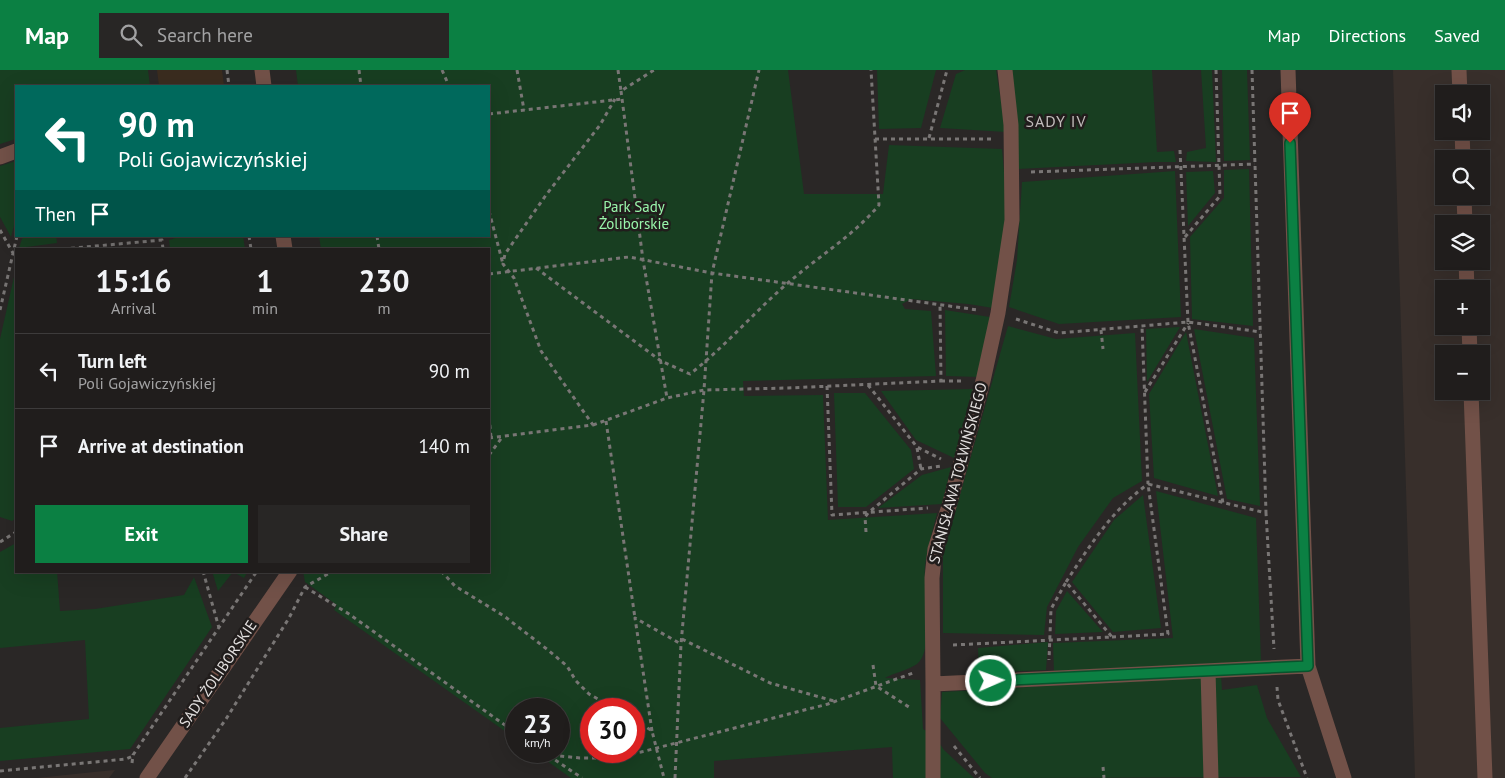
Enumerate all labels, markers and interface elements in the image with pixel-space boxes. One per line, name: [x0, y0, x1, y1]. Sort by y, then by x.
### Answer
search box: [99, 13, 449, 58]
text: Map: [25, 20, 69, 51]
icon: search: [117, 21, 145, 49]
text: Search here: [157, 23, 253, 47]
text: Map: [1268, 24, 1300, 47]
text: Directions: [1328, 24, 1406, 47]
text: Saved: [1434, 24, 1480, 47]
map controls: [1435, 85, 1490, 400]
button: sound: [1435, 85, 1490, 140]
pin: [1269, 92, 1311, 143]
icon: arrive: [1276, 99, 1304, 127]
text: 90 m: [118, 101, 195, 147]
icon: left: [35, 105, 100, 170]
district label: SADY IV: [1025, 111, 1087, 131]
text: Poli Gojawiczyńskiej: [118, 145, 308, 173]
button: search: [1435, 150, 1490, 205]
park label: Park Sady Żoliborskie: [599, 197, 669, 233]
icon: arrive: [86, 200, 114, 228]
text: Then: [35, 202, 76, 226]
button: layers: [1435, 215, 1490, 270]
text: 15:16: [95, 261, 172, 300]
text: 1: [257, 261, 274, 300]
text: 230: [358, 261, 410, 300]
button: +: [1435, 280, 1490, 335]
text: Arrival: [111, 298, 156, 318]
text: min: [252, 298, 278, 318]
text: m: [378, 298, 391, 318]
button: −: [1435, 345, 1490, 400]
text: Turn left: [78, 349, 147, 373]
icon: left: [35, 357, 63, 385]
text: 90 m: [429, 359, 470, 383]
text: Poli Gojawiczyńskiej: [78, 373, 216, 393]
street label: STANISŁAWA TOŁWIŃSKIEGO: [924, 380, 991, 566]
icon: arrive: [35, 432, 63, 460]
text: Arrive at destination: [78, 434, 244, 458]
text: 140 m: [418, 434, 470, 458]
button: Exit: [35, 505, 248, 563]
button: Share: [258, 505, 470, 563]
street label: SADY ŻOLIBORSKIE: [175, 616, 260, 731]
position arrow: [964, 654, 1016, 706]
speed limit sign: 30: [580, 698, 645, 763]
text: 23: [523, 708, 552, 740]
text: km/h: [524, 735, 551, 750]

